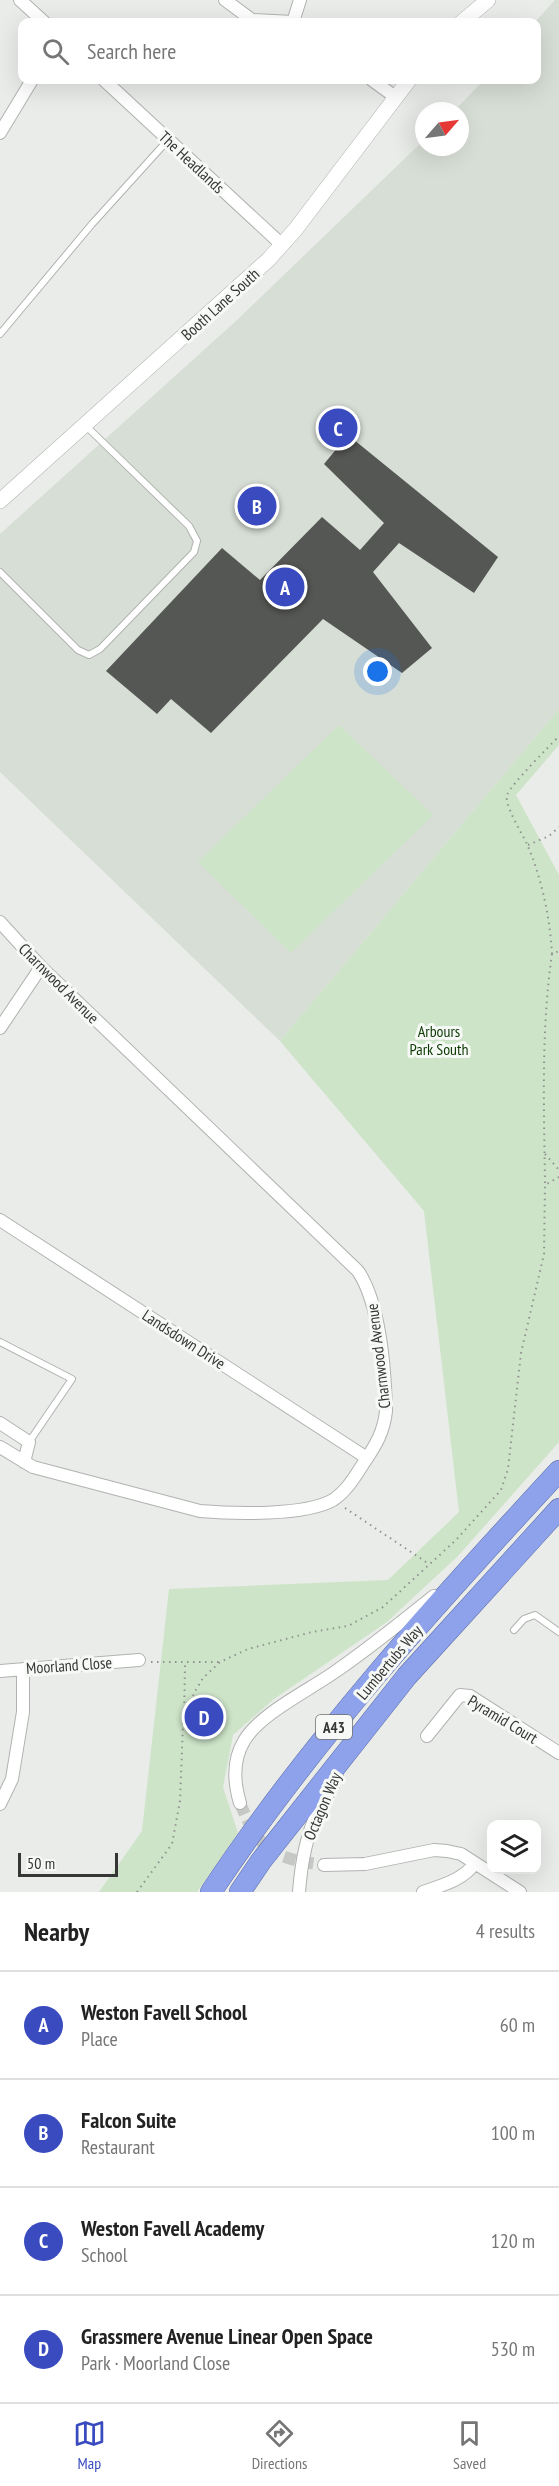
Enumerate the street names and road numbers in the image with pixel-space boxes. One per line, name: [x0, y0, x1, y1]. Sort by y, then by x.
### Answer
street label: The Headlands: [155, 127, 229, 197]
street label: Booth Lane South: [177, 264, 263, 344]
street label: Charnwood Avenue: [15, 939, 103, 1027]
street label: Charnwood Avenue: [362, 1302, 394, 1410]
street label: Landsdown Drive: [139, 1305, 229, 1373]
street label: Lumbertubs Way: [352, 1621, 426, 1703]
street label: Moorland Close: [25, 1652, 113, 1678]
street label: Pyramid Court: [464, 1690, 542, 1748]
road number: A43: [316, 1715, 352, 1739]
street label: Octagon Way: [299, 1769, 345, 1843]

